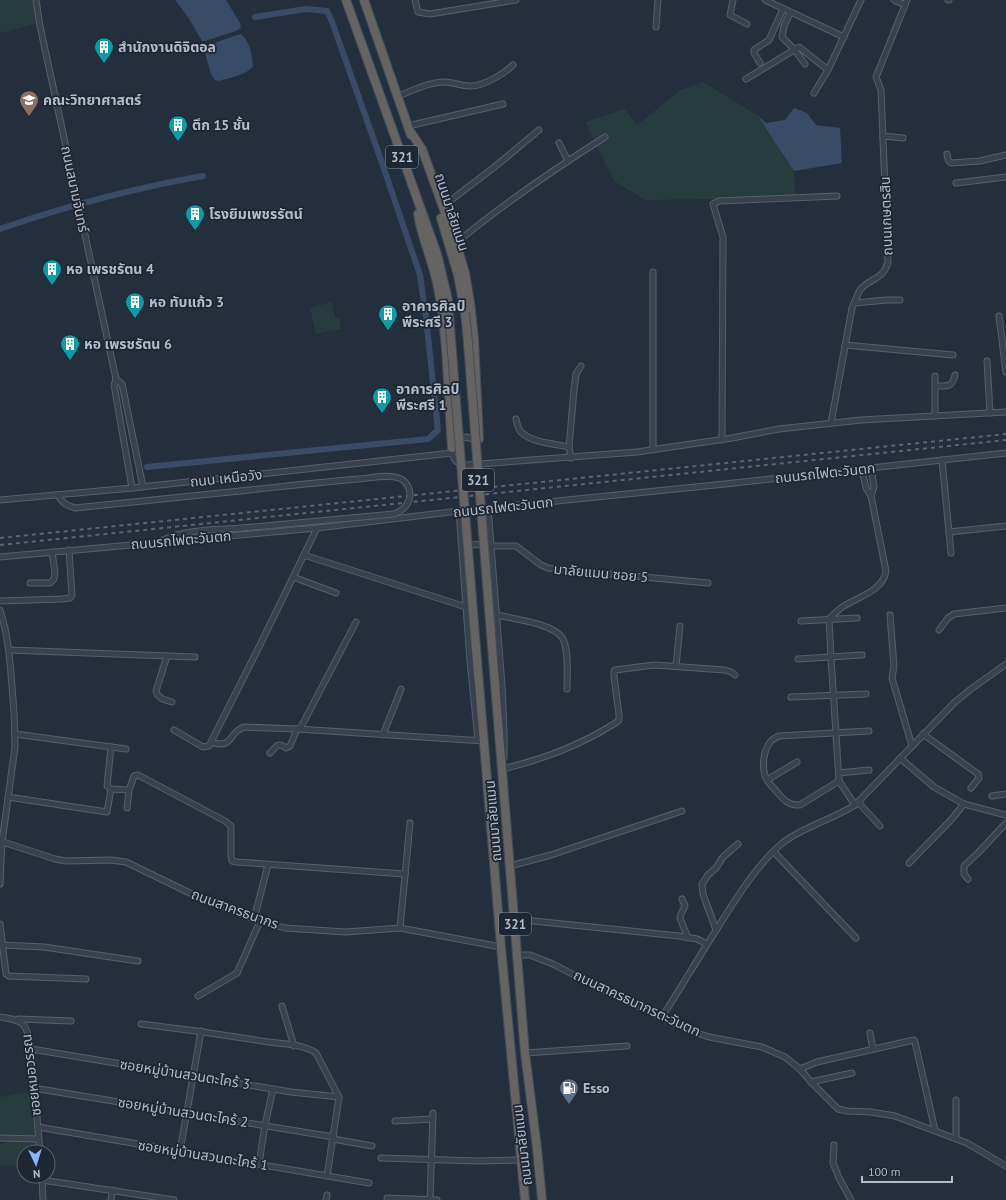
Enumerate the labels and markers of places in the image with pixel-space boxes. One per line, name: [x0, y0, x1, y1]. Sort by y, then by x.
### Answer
building icon: สำนักงานดิจิตอล: [93, 36, 115, 64]
place label: สำนักงานดิจิตอล: [118, 38, 216, 56]
school or university icon: คณะวิทยาศาสตร์: [18, 89, 40, 117]
place label: คณะวิทยาศาสตร์: [43, 91, 141, 109]
building icon: ตึก 15 ชั้น: [167, 114, 189, 142]
place label: ตึก 15 ชั้น: [192, 116, 250, 134]
building icon: โรงยิมเพชรรัตน์: [184, 203, 206, 231]
place label: โรงยิมเพชรรัตน์: [209, 205, 303, 223]
building icon: หอ เพรชรัตน 4: [41, 258, 63, 286]
place label: หอ เพรชรัตน 4: [66, 260, 154, 278]
building icon: หอ ทับแก้ว 3: [124, 291, 146, 319]
place label: หอ ทับแก้ว 3: [149, 293, 224, 311]
place label: อาคารศิลป์ พีระศรี 3: [402, 297, 465, 331]
building icon: อาคารศิลป์ พีระศรี 3: [377, 303, 399, 331]
building icon: หอ เพรชรัตน 6: [59, 333, 81, 361]
place label: หอ เพรชรัตน 6: [84, 335, 172, 353]
place label: อาคารศิลป์ พีระศรี 1: [396, 380, 459, 414]
building icon: อาคารศิลป์ พีระศรี 1: [371, 386, 393, 414]
fuel station icon: Esso: [558, 1077, 580, 1105]
place label: Esso: [583, 1079, 610, 1097]

